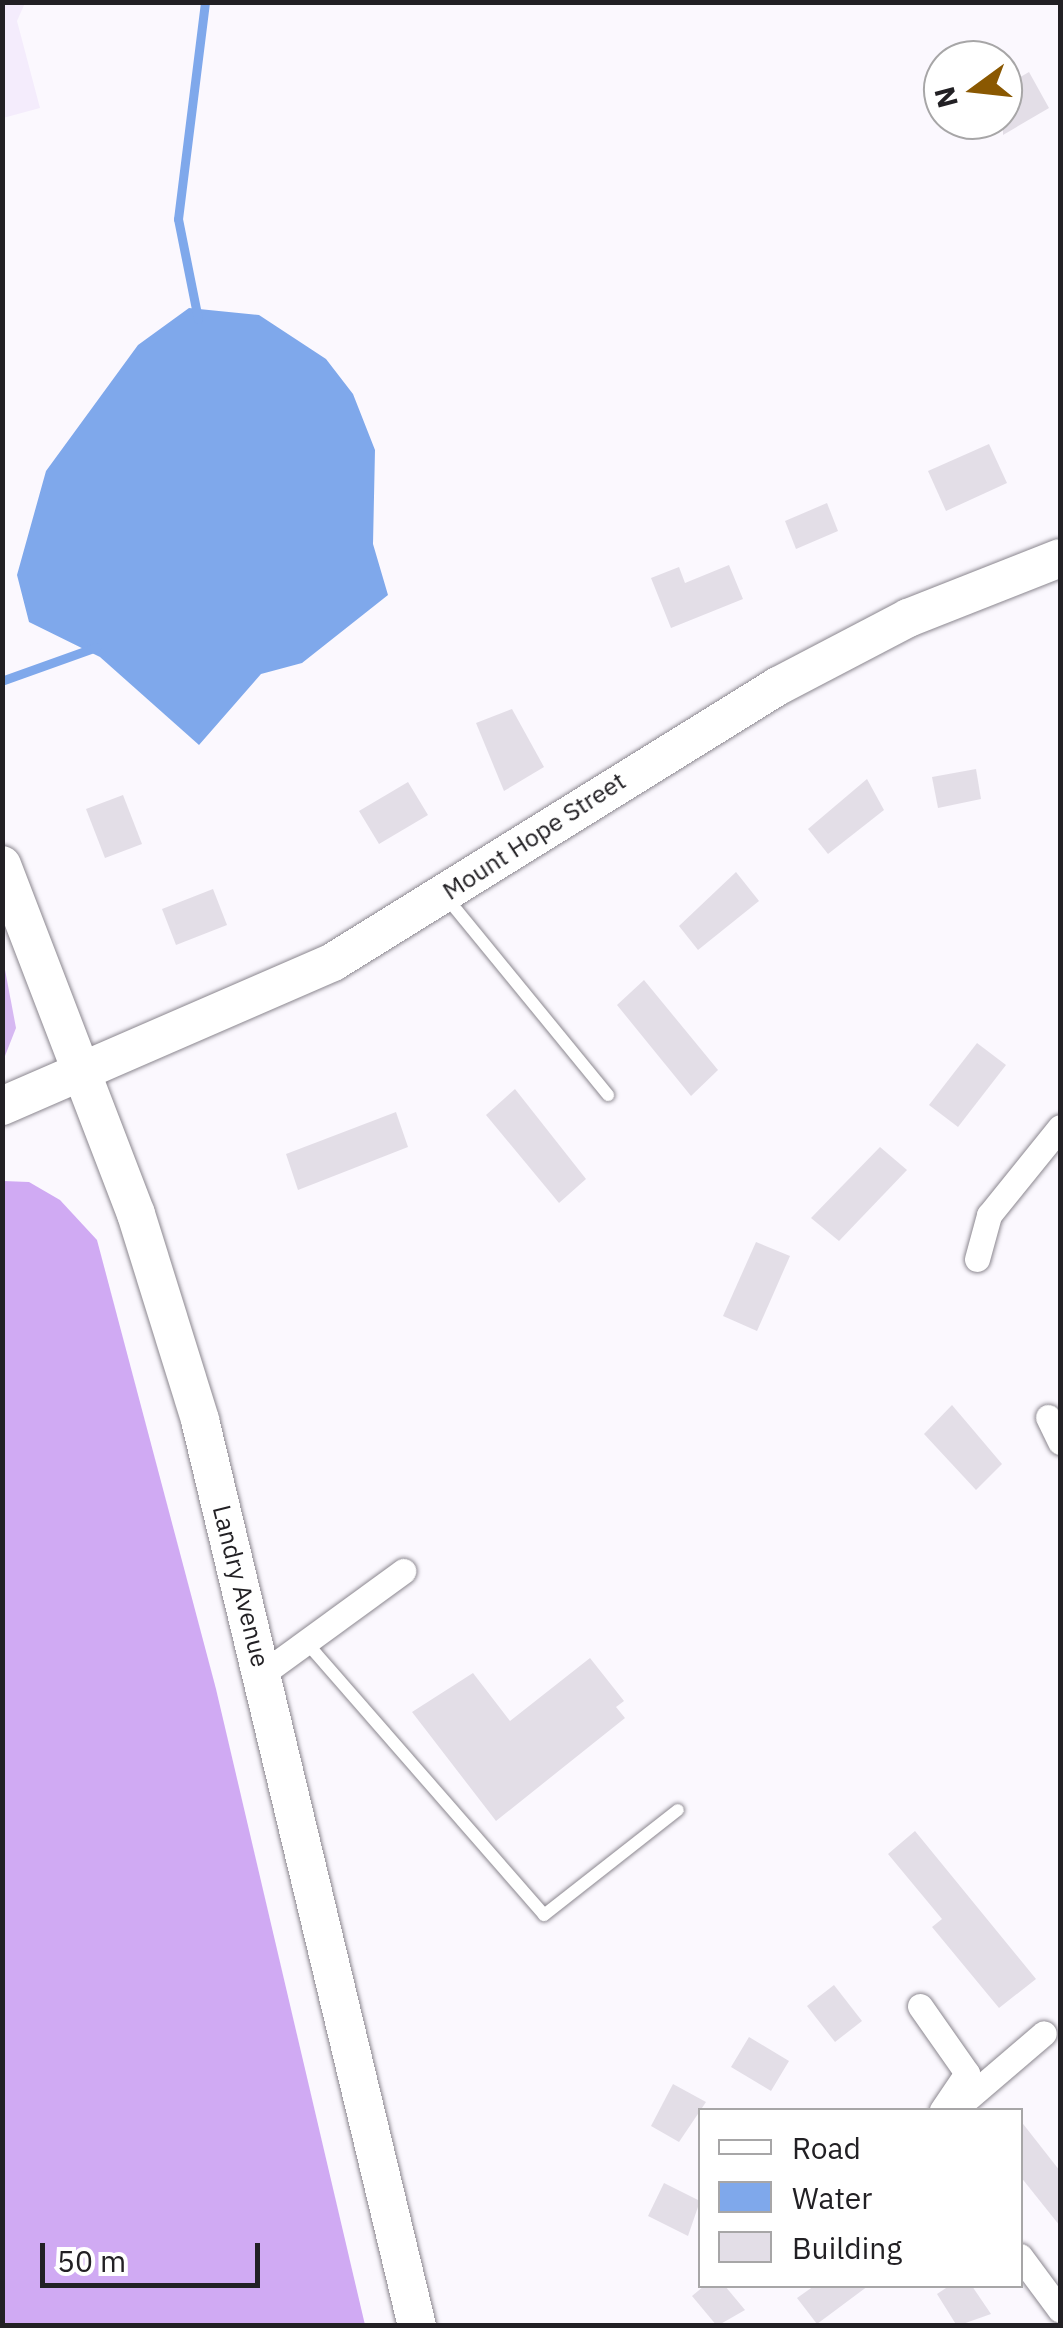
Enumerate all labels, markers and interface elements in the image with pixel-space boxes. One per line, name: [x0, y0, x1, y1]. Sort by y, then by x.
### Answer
north arrow: [923, 40, 1023, 140]
text: N: [925, 83, 966, 112]
street label: Mount Hope Street: [437, 766, 631, 906]
street label: Landry Avenue: [206, 1502, 276, 1670]
legend: [698, 2108, 1023, 2288]
text: Road: [792, 2128, 861, 2167]
text: Water: [792, 2178, 872, 2217]
scale bar: [45, 2223, 265, 2285]
text: Building: [792, 2228, 902, 2267]
text: 50 m: [57, 2241, 126, 2280]

